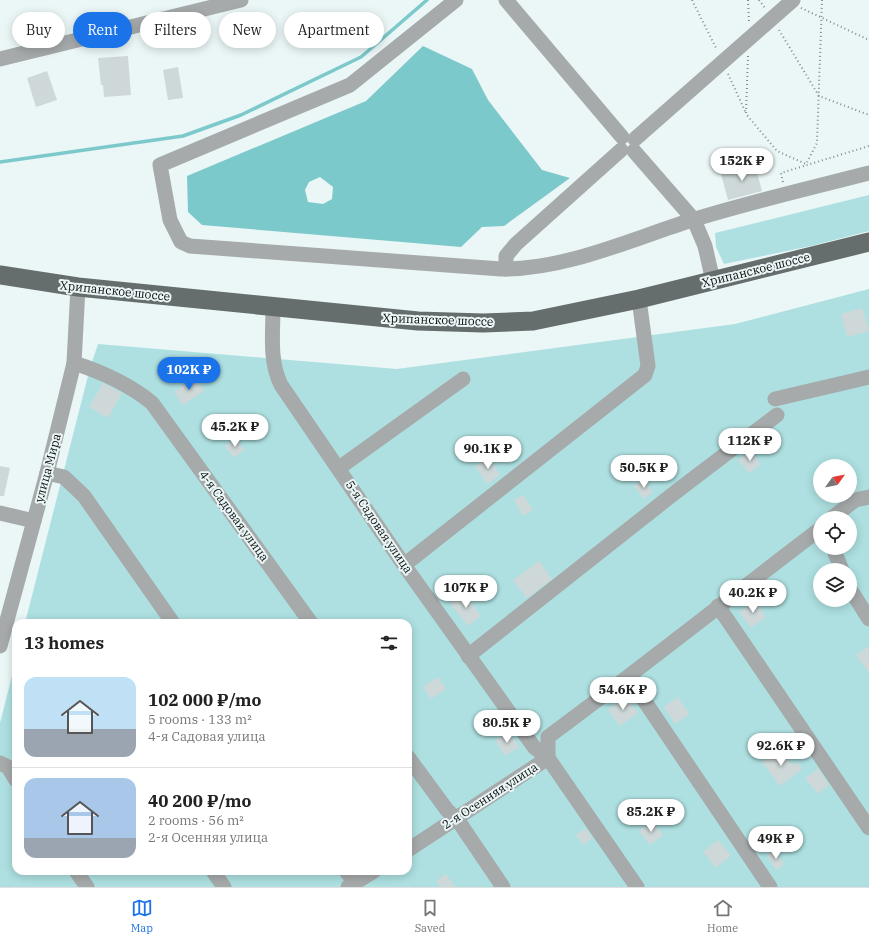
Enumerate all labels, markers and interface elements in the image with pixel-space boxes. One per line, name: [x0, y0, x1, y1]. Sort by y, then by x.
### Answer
chip: Buy: [12, 12, 65, 48]
chip: Rent: [73, 12, 132, 48]
chip: Filters: [140, 12, 211, 48]
chip: New: [219, 12, 276, 48]
chip: Apartment: [284, 12, 384, 48]
pin: 152K ₽: [709, 148, 775, 182]
text: 152K ₽: [719, 152, 765, 169]
street label: Хрипанское шоссе: [700, 249, 811, 290]
street label: Хрипанское шоссе: [59, 277, 171, 304]
street label: Хрипанское шоссе: [382, 310, 494, 329]
pin: 102K ₽: [156, 357, 222, 391]
text: 102K ₽: [166, 361, 212, 378]
pin: 45.2K ₽: [198, 414, 272, 448]
text: 45.2K ₽: [211, 418, 259, 435]
pin: 112K ₽: [717, 428, 783, 462]
street label: улица Мира: [31, 431, 64, 504]
text: 112K ₽: [727, 432, 773, 449]
pin: 90.1K ₽: [451, 436, 525, 470]
text: 90.1K ₽: [464, 440, 512, 457]
pin: 50.5K ₽: [607, 455, 681, 489]
text: 50.5K ₽: [620, 459, 668, 476]
north arrow: [813, 459, 857, 503]
map controls: [813, 459, 857, 607]
street label: 4-я Садовая улица: [196, 467, 273, 564]
street label: 5-я Садовая улица: [343, 477, 416, 576]
button: locate: [813, 511, 857, 555]
button: layers: [813, 563, 857, 607]
pin: 107K ₽: [433, 575, 499, 609]
text: 107K ₽: [443, 579, 489, 596]
pin: 40.2K ₽: [716, 580, 790, 614]
text: 40.2K ₽: [729, 584, 777, 601]
text: 13 homes: [24, 632, 104, 654]
icon: filters: [378, 632, 400, 654]
pin: 54.6K ₽: [586, 677, 660, 711]
text: 54.6K ₽: [599, 681, 647, 698]
text: 102 000 ₽/mo: [148, 689, 262, 711]
icon: home: [56, 693, 104, 741]
pin: 80.5K ₽: [470, 710, 544, 744]
text: 5 rooms · 133 m²: [148, 711, 252, 728]
text: 80.5K ₽: [483, 714, 531, 731]
text: 4-я Садовая улица: [148, 728, 266, 745]
pin: 92.6K ₽: [744, 733, 818, 767]
text: 92.6K ₽: [757, 737, 805, 754]
street label: 2-я Осенняя улица: [439, 759, 541, 832]
text: 40 200 ₽/mo: [148, 790, 251, 812]
icon: home: [56, 794, 104, 842]
pin: 85.2K ₽: [614, 799, 688, 833]
text: 85.2K ₽: [627, 803, 675, 820]
text: 2 rooms · 56 m²: [148, 812, 244, 829]
pin: 49K ₽: [748, 826, 804, 860]
text: 2-я Осенняя улица: [148, 829, 268, 846]
text: 49K ₽: [757, 830, 795, 847]
tab: Map: [131, 897, 153, 935]
tab: Saved: [415, 897, 445, 935]
tab: Home: [707, 897, 738, 935]

